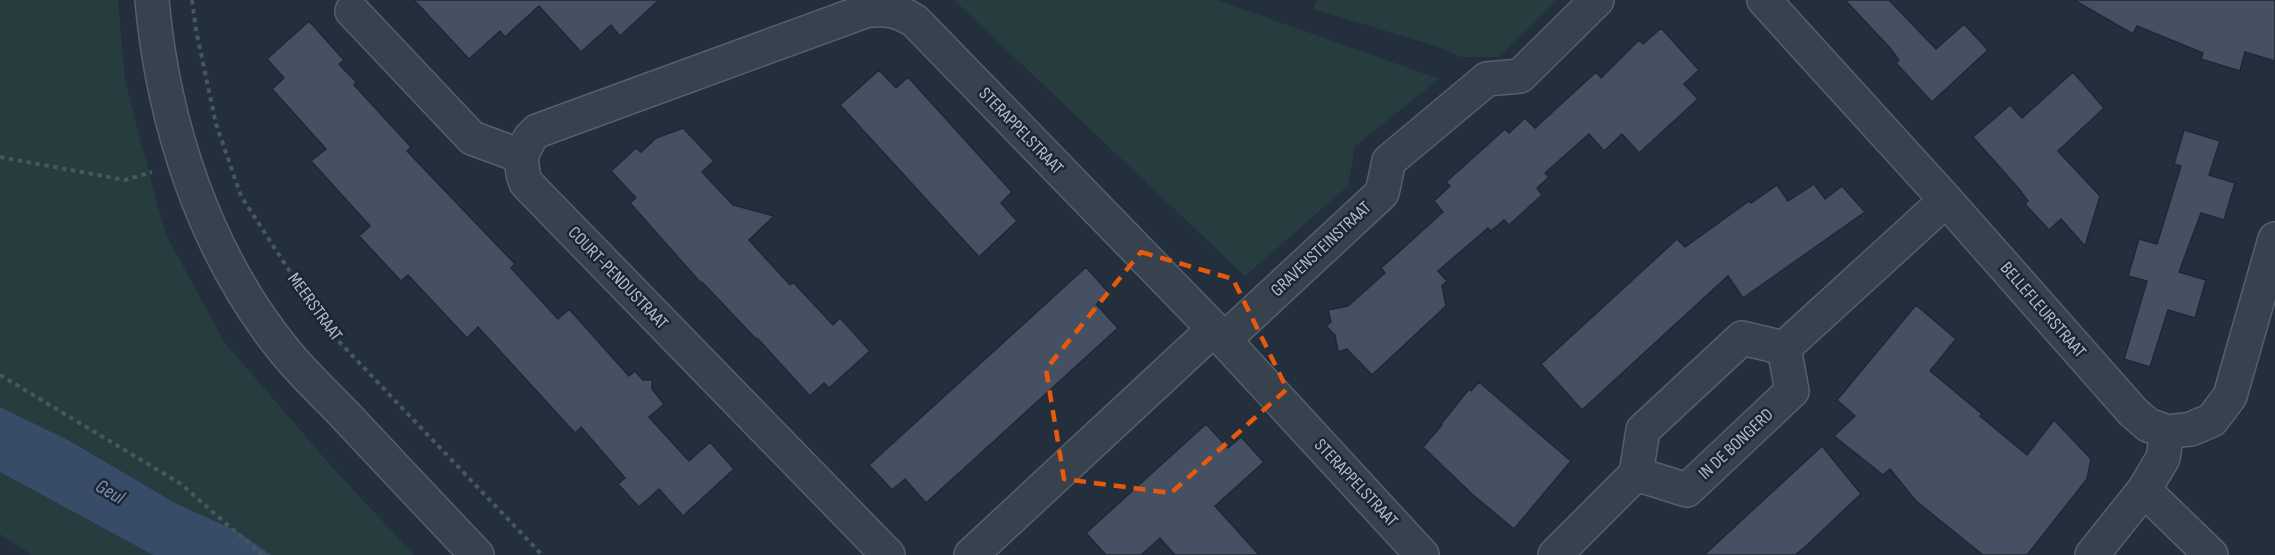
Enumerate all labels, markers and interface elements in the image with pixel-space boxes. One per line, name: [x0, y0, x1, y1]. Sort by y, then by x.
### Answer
street label: STERAPPELSTRAAT: [974, 83, 1068, 179]
street label: GRAVENSTEINSTRAAT: [1266, 197, 1376, 301]
street label: COURT-PENDUSTRAAT: [564, 222, 672, 334]
street label: BELLEFLEURSTRAAT: [1996, 258, 2090, 362]
street label: MEERSTRAAT: [283, 269, 347, 345]
street label: IN DE BONGERD: [1694, 404, 1778, 484]
street label: STERAPPELSTRAAT: [1310, 435, 1402, 531]
water label: Geul: [91, 474, 130, 510]

